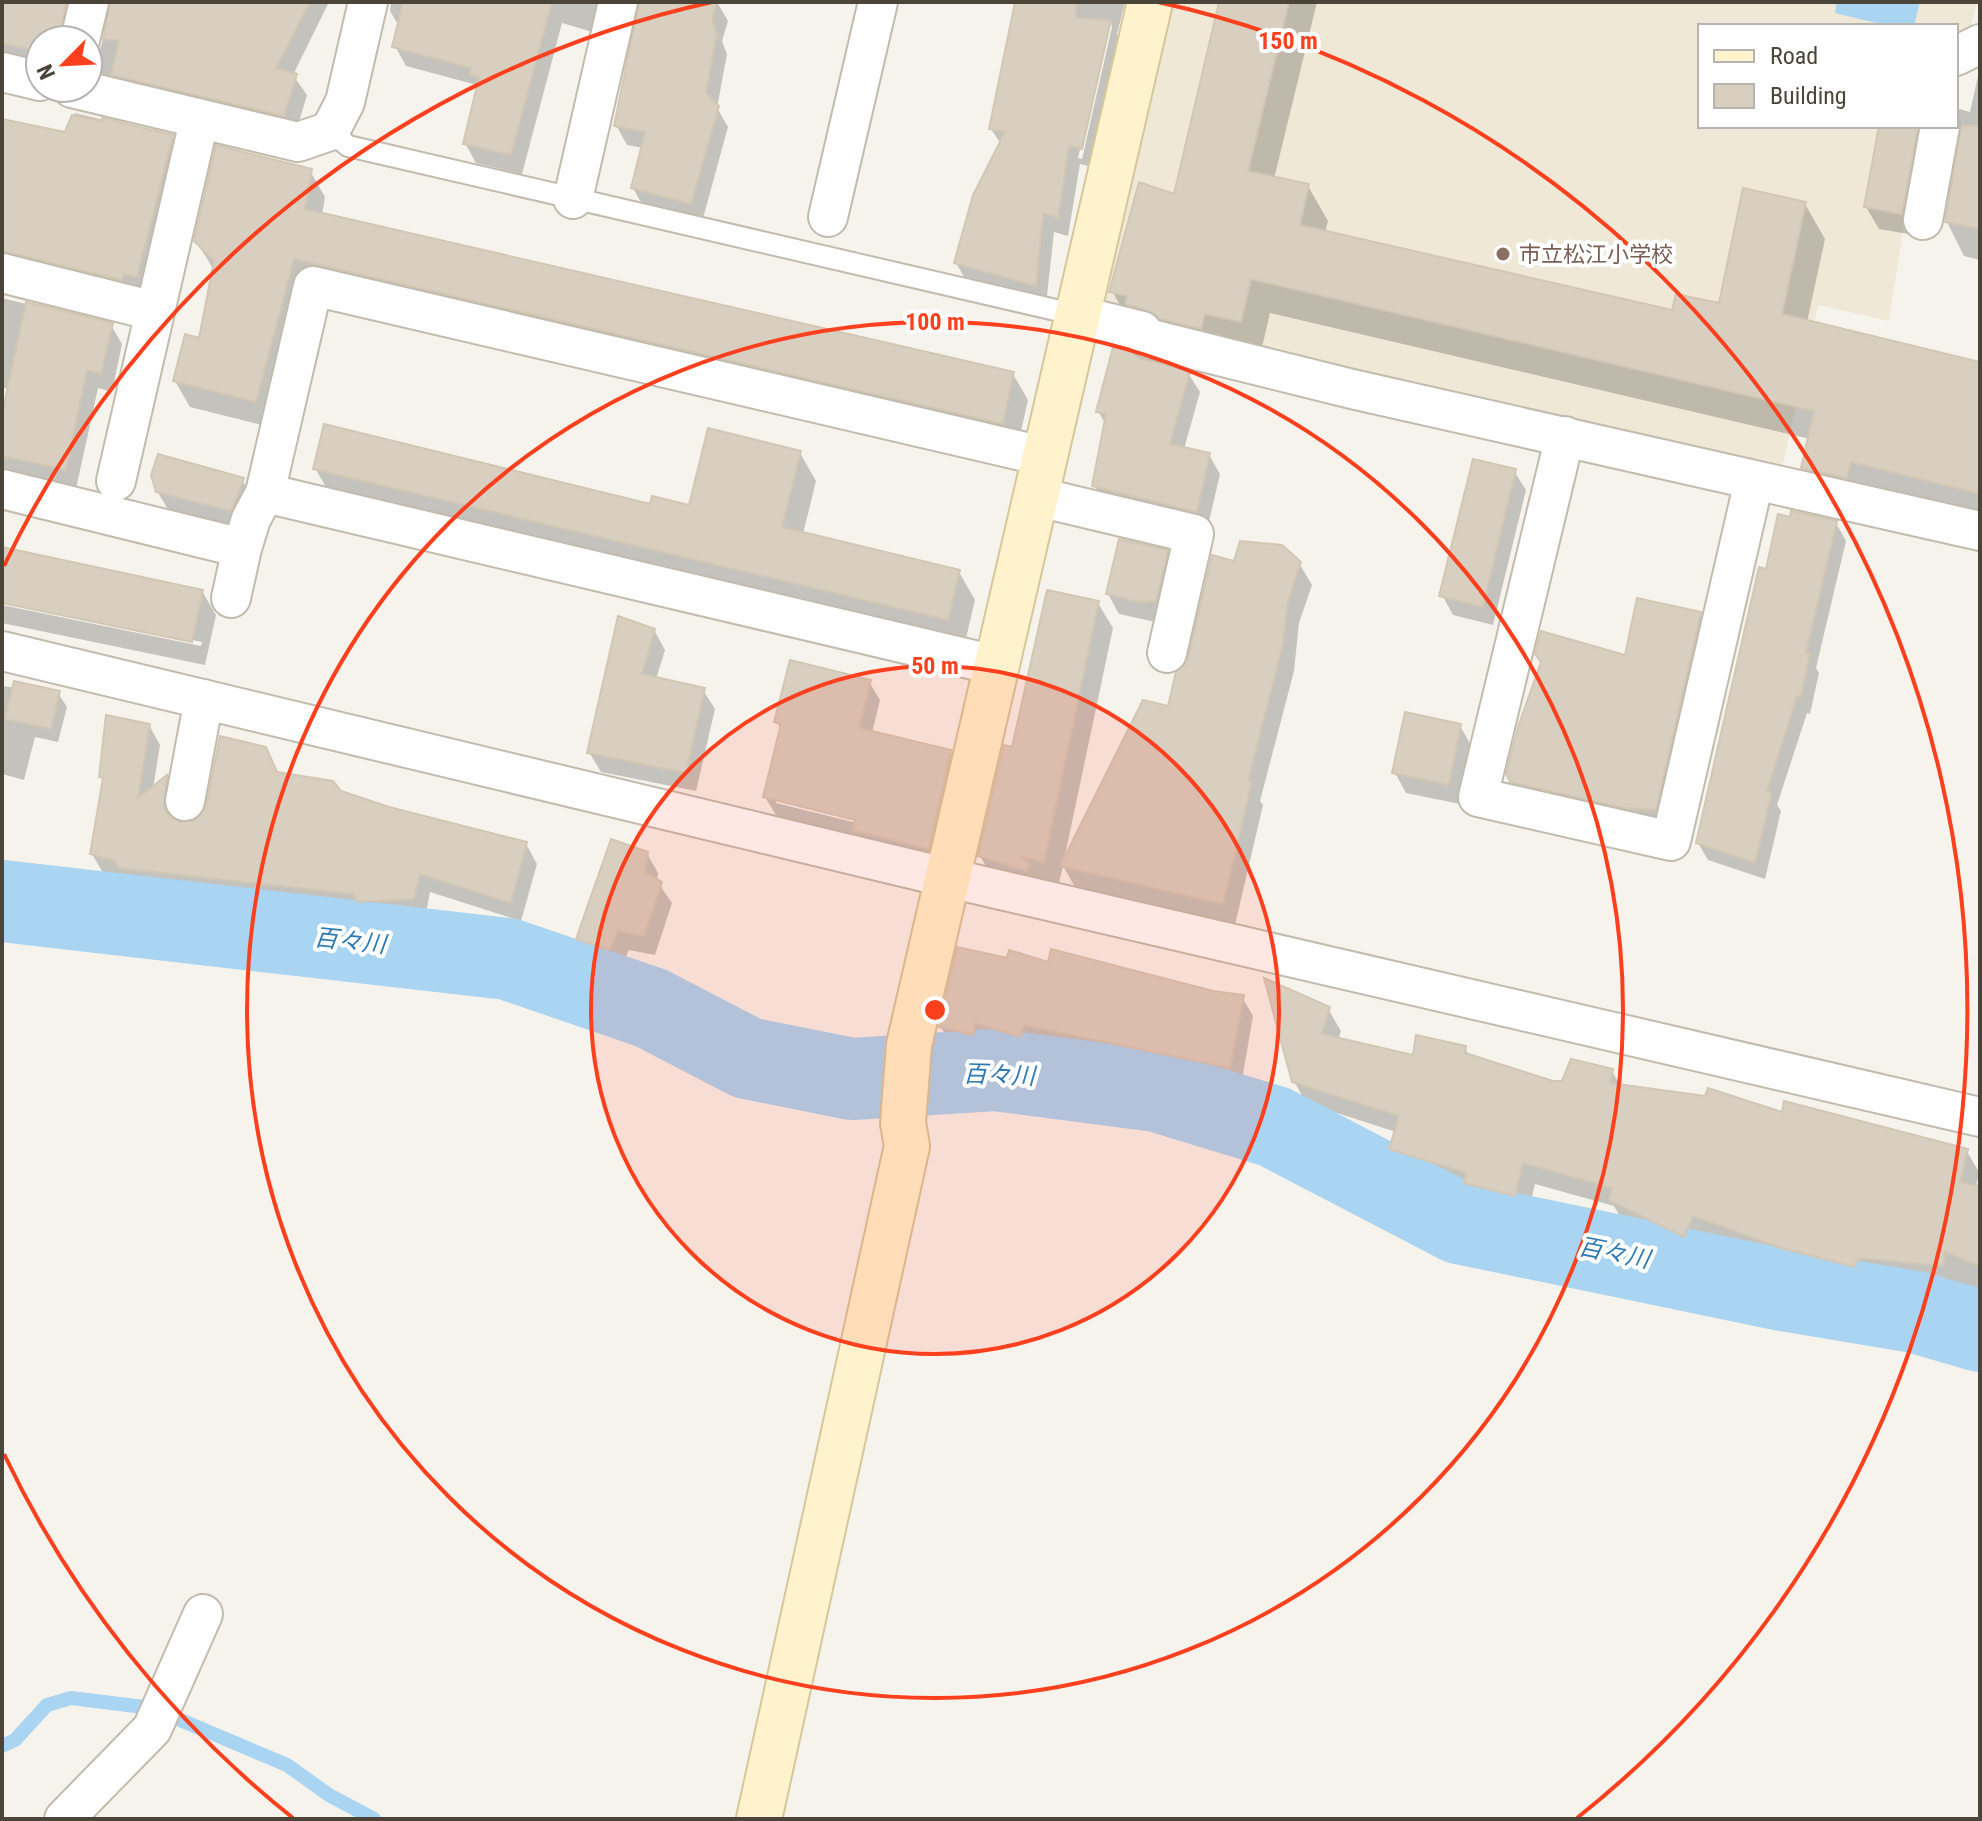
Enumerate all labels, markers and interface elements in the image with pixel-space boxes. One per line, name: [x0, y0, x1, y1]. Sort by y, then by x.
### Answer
north arrow: [24, 24, 104, 104]
legend: [1698, 24, 1958, 128]
text: 150 m: [1258, 27, 1318, 55]
text: Road: [1770, 42, 1818, 70]
text: N: [32, 61, 60, 83]
text: Building: [1770, 82, 1847, 110]
place label: 市立松江小学校: [1519, 242, 1673, 267]
marker: 市立松江小学校: [1494, 245, 1512, 263]
text: 100 m: [905, 308, 965, 336]
text: 50 m: [911, 652, 959, 680]
water label: 百々川: [313, 923, 390, 959]
centre of rings: [921, 996, 949, 1024]
water label: 百々川: [963, 1060, 1038, 1090]
water label: 百々川: [1576, 1232, 1655, 1274]

